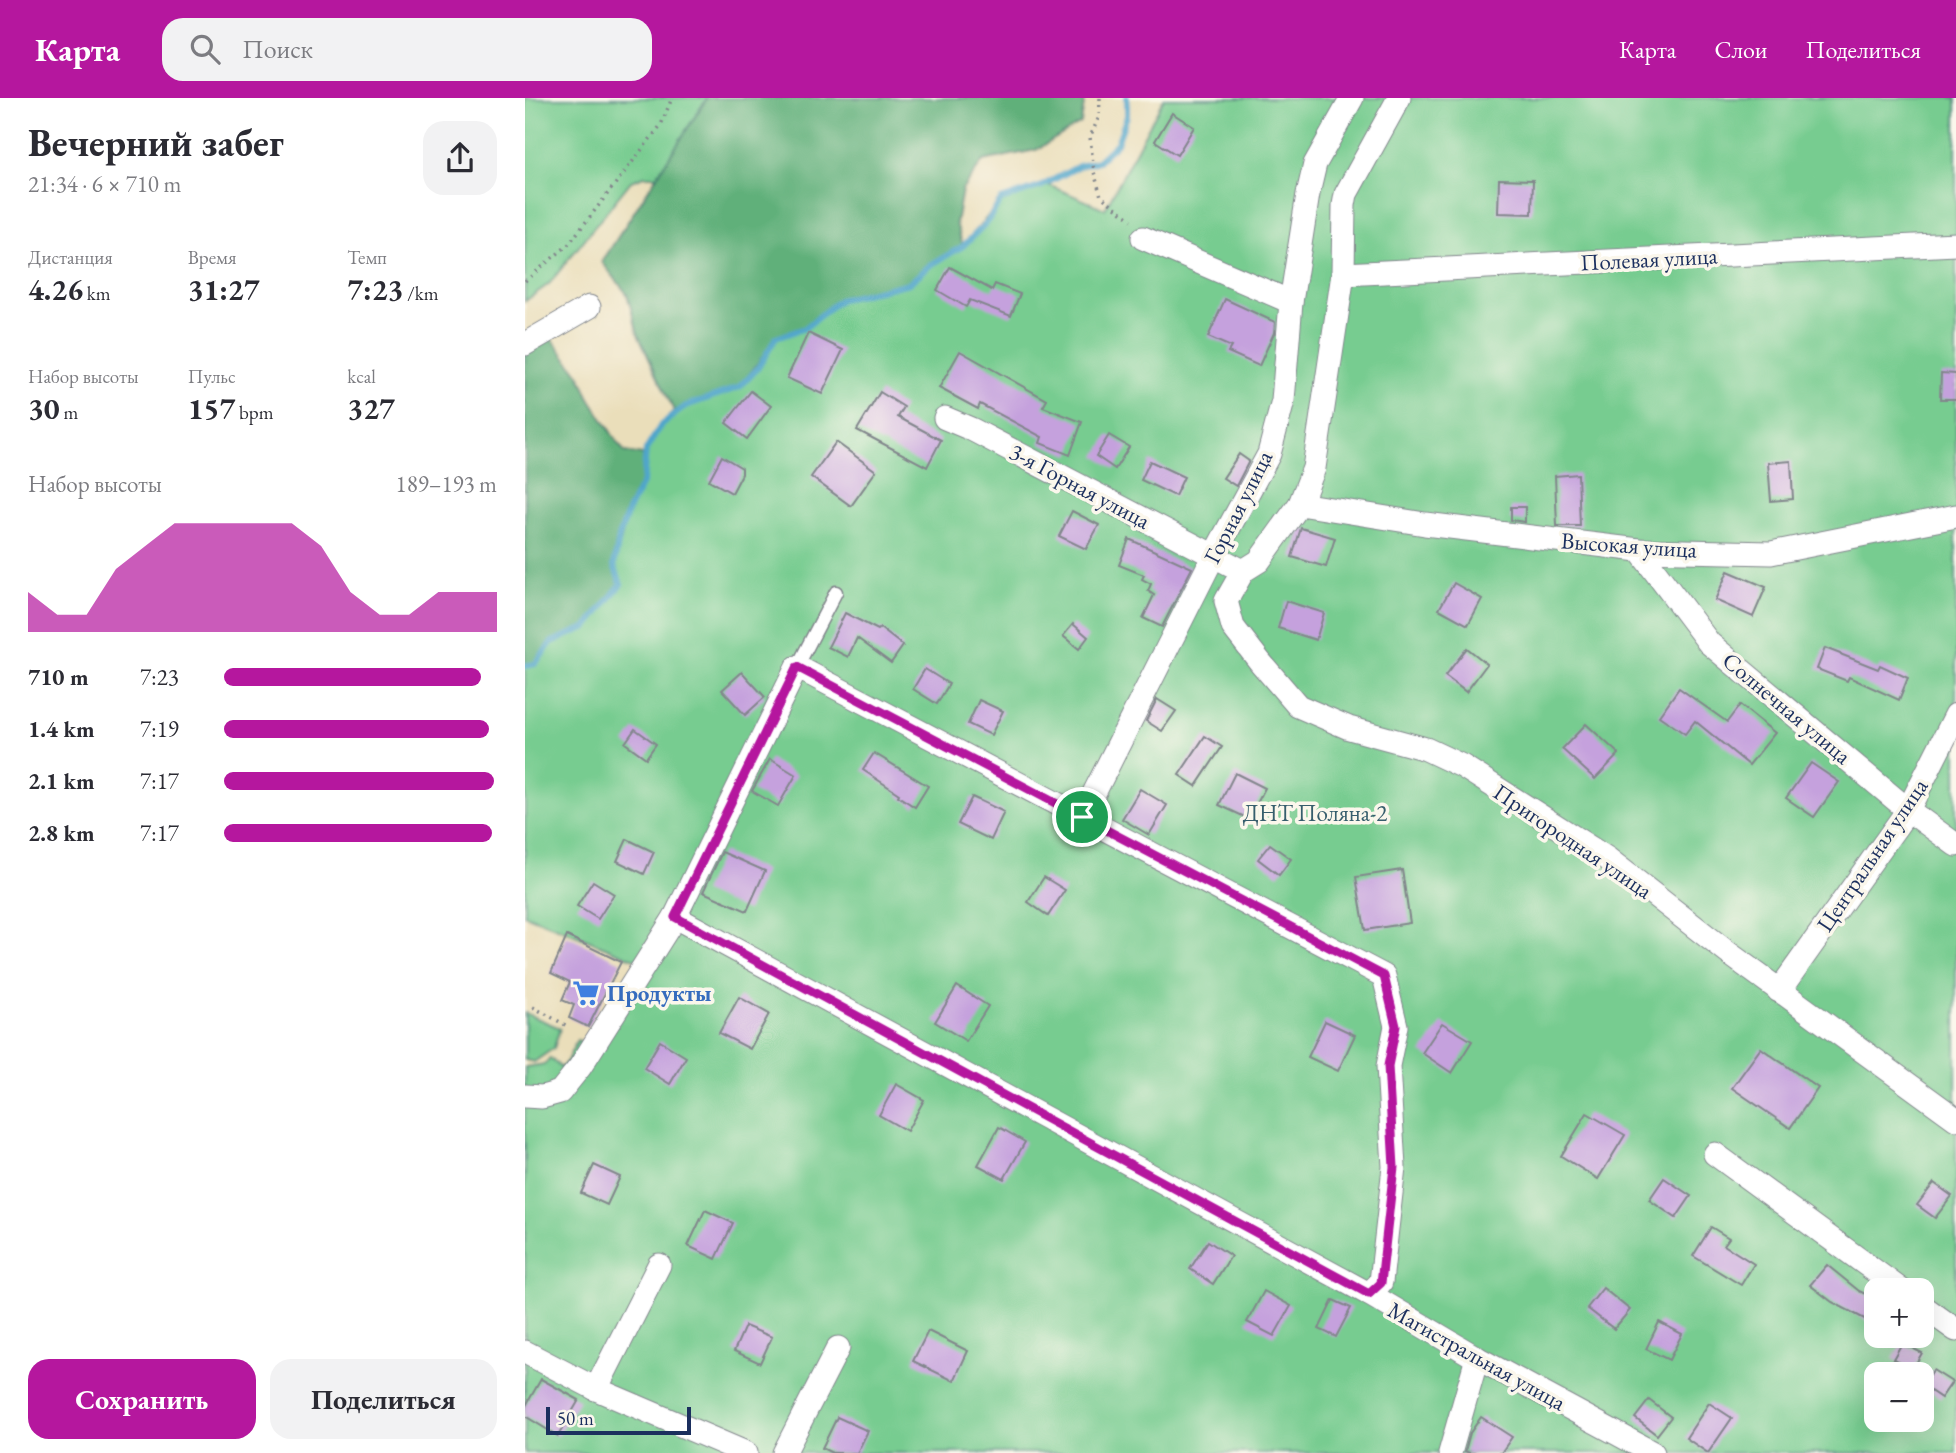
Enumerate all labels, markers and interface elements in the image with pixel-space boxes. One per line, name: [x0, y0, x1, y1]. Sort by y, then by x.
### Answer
search box: [162, 18, 652, 81]
text: Карта: [35, 28, 120, 71]
icon: search: [186, 30, 224, 68]
text: Поиск: [242, 32, 313, 66]
text: Карта: [1619, 34, 1676, 65]
text: Слои: [1714, 34, 1768, 65]
text: Поделиться: [1806, 34, 1921, 65]
text: Вечерний забег: [28, 118, 284, 167]
button: share: [423, 121, 497, 195]
text: 21:34 · 6 × 710 m: [28, 169, 181, 199]
street label: Полевая улица: [1580, 240, 1719, 278]
text: Дистанция: [28, 245, 113, 270]
text: Время: [188, 245, 236, 270]
text: Темп: [347, 245, 387, 270]
text: 4.26: [28, 270, 83, 309]
text: 31:27: [188, 270, 260, 309]
text: 7:23: [347, 270, 403, 309]
text: km: [83, 281, 111, 306]
text: /km: [403, 281, 438, 306]
text: Набор высоты: [28, 364, 139, 389]
text: Пульс: [188, 364, 236, 389]
text: kcal: [347, 364, 376, 389]
text: 30: [28, 389, 60, 428]
text: 157: [188, 389, 235, 428]
text: 327: [347, 389, 395, 428]
text: m: [60, 400, 78, 425]
text: bpm: [235, 400, 274, 425]
street label: 3-я Горная улица: [1004, 436, 1156, 536]
street label: Горная улица: [1197, 445, 1280, 569]
text: Набор высоты: [28, 469, 162, 499]
text: 189–193 m: [396, 469, 497, 499]
street label: Высокая улица: [1560, 525, 1699, 565]
street label: Солнечная улица: [1716, 645, 1858, 771]
text: 710 m: [28, 662, 89, 692]
text: 7:23: [140, 662, 179, 692]
text: 1.4 km: [28, 714, 95, 744]
text: 7:19: [140, 714, 179, 744]
text: 2.1 km: [28, 766, 95, 796]
text: 7:17: [140, 766, 179, 796]
street label: Центральная улица: [1810, 772, 1935, 937]
street label: Пригородная улица: [1488, 777, 1659, 906]
pin: [1052, 787, 1112, 847]
icon: arrive: [1063, 798, 1101, 836]
park label: ДНТ Поляна-2: [1243, 798, 1387, 828]
text: 2.8 km: [28, 818, 95, 848]
text: 7:17: [140, 818, 179, 848]
supermarket icon: Продукты: [571, 978, 601, 1008]
place label: Продукты: [607, 978, 712, 1008]
map controls: [1864, 1278, 1934, 1432]
button: +: [1864, 1278, 1934, 1348]
street label: Магистральная улица: [1383, 1295, 1572, 1418]
button: Сохранить: [28, 1359, 256, 1439]
button: Поделиться: [270, 1359, 497, 1439]
button: −: [1864, 1362, 1934, 1432]
scale bar: [546, 1404, 691, 1436]
text: 50 m: [557, 1406, 594, 1431]

